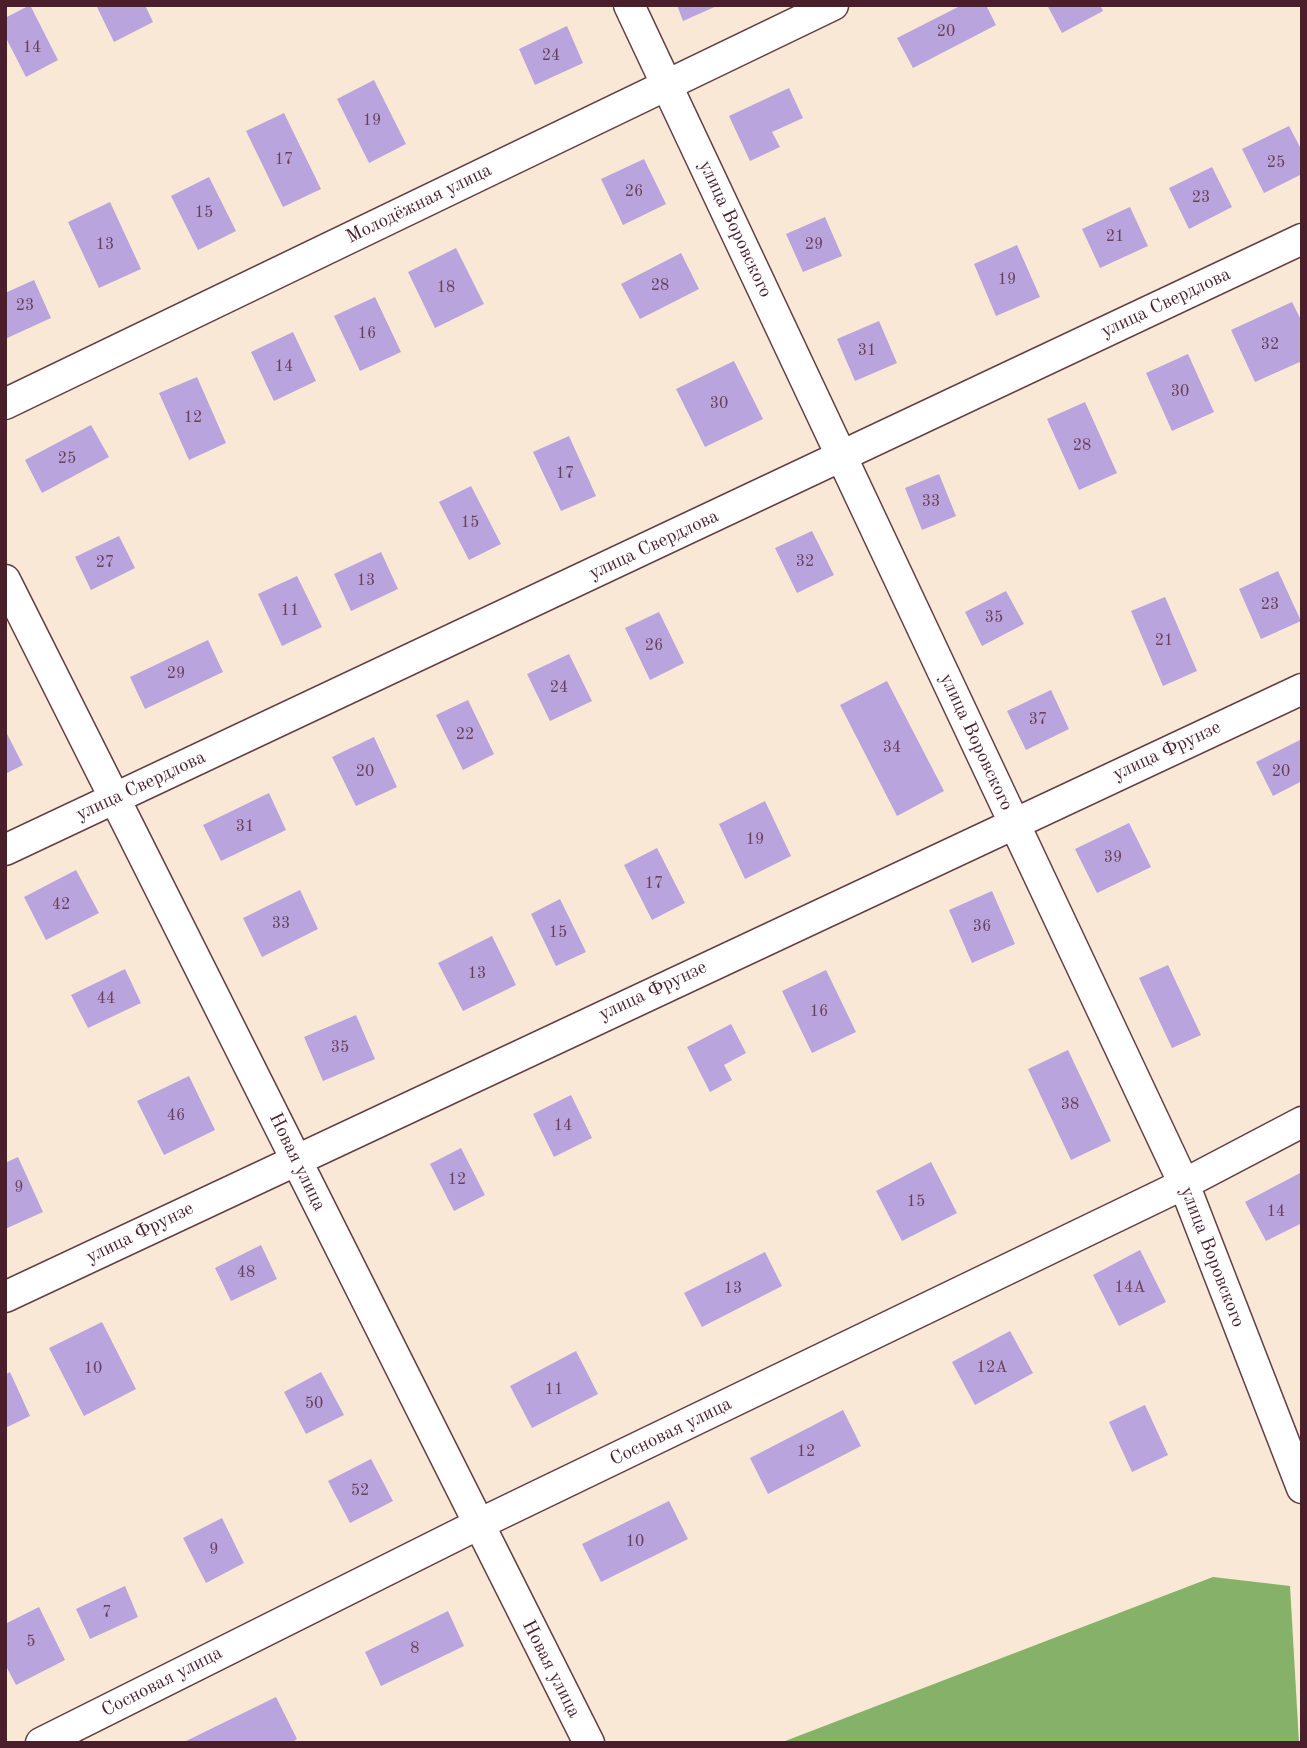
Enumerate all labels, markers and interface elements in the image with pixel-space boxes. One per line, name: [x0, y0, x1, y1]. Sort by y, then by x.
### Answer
house number: 20: [937, 22, 955, 42]
house number: 14: [23, 38, 41, 58]
house number: 24: [542, 46, 560, 66]
house number: 19: [363, 111, 381, 131]
house number: 17: [275, 150, 293, 170]
house number: 25: [1267, 153, 1285, 173]
street label: улица Воровского: [693, 157, 777, 301]
street label: Молодёжная улица: [343, 159, 495, 249]
house number: 26: [625, 182, 643, 202]
house number: 23: [1192, 188, 1210, 208]
house number: 15: [195, 203, 213, 223]
house number: 21: [1106, 227, 1124, 247]
house number: 13: [96, 235, 114, 255]
house number: 29: [805, 235, 823, 255]
street label: улица Свердлова: [1097, 263, 1235, 343]
house number: 19: [998, 270, 1016, 290]
house number: 28: [651, 276, 669, 296]
house number: 18: [437, 278, 455, 298]
house number: 23: [16, 296, 34, 316]
house number: 16: [358, 324, 376, 344]
house number: 32: [1261, 335, 1279, 355]
house number: 31: [858, 341, 876, 361]
house number: 14: [275, 357, 293, 377]
house number: 30: [1171, 382, 1189, 402]
house number: 30: [710, 394, 728, 414]
house number: 12: [184, 408, 202, 428]
house number: 28: [1073, 436, 1091, 456]
house number: 25: [58, 449, 76, 469]
house number: 17: [556, 464, 574, 484]
house number: 33: [922, 492, 940, 512]
street label: улица Свердлова: [585, 505, 723, 585]
house number: 15: [461, 513, 479, 533]
house number: 32: [796, 552, 814, 572]
house number: 27: [96, 553, 114, 573]
house number: 13: [357, 571, 375, 591]
house number: 23: [1261, 595, 1279, 615]
house number: 11: [281, 601, 299, 621]
house number: 35: [985, 608, 1003, 628]
house number: 21: [1155, 631, 1173, 651]
house number: 26: [645, 636, 663, 656]
house number: 29: [167, 664, 185, 684]
street label: улица Воровского: [934, 670, 1018, 814]
house number: 24: [550, 678, 568, 698]
house number: 37: [1029, 710, 1047, 730]
street label: улица Фрунзе: [1109, 716, 1225, 786]
house number: 22: [456, 725, 474, 745]
house number: 34: [883, 738, 901, 758]
street label: улица Свердлова: [72, 746, 210, 826]
house number: 20: [356, 762, 374, 782]
house number: 20: [1272, 762, 1290, 782]
house number: 31: [236, 817, 254, 837]
house number: 19: [746, 830, 764, 850]
house number: 39: [1104, 848, 1122, 868]
house number: 17: [645, 874, 663, 894]
house number: 42: [52, 895, 70, 915]
house number: 33: [272, 914, 290, 934]
house number: 36: [973, 917, 991, 937]
house number: 15: [549, 923, 567, 943]
street label: улица Фрунзе: [595, 956, 711, 1026]
house number: 13: [468, 964, 486, 984]
house number: 44: [97, 989, 115, 1009]
house number: 16: [810, 1002, 828, 1022]
house number: 35: [331, 1038, 349, 1058]
house number: 38: [1061, 1095, 1079, 1115]
house number: 46: [167, 1106, 185, 1126]
street label: Новая улица: [263, 1109, 331, 1215]
house number: 14: [554, 1116, 572, 1136]
house number: 12: [448, 1170, 466, 1190]
house number: 9: [14, 1178, 24, 1198]
street label: улица Воровского: [1175, 1183, 1249, 1331]
house number: 15: [907, 1192, 925, 1212]
street label: улица Фрунзе: [83, 1197, 197, 1269]
house number: 14: [1267, 1202, 1285, 1222]
house number: 48: [237, 1263, 255, 1283]
house number: 14А: [1115, 1278, 1145, 1298]
house number: 13: [724, 1279, 742, 1299]
house number: 12А: [977, 1358, 1007, 1378]
house number: 10: [84, 1359, 102, 1379]
house number: 11: [545, 1380, 563, 1400]
street label: Сосновая улица: [606, 1393, 736, 1471]
house number: 50: [305, 1394, 323, 1414]
house number: 12: [797, 1442, 815, 1462]
house number: 52: [351, 1481, 369, 1501]
house number: 10: [626, 1532, 644, 1552]
house number: 9: [209, 1540, 219, 1560]
house number: 7: [102, 1603, 112, 1623]
street label: Новая улица: [517, 1616, 585, 1722]
house number: 5: [26, 1632, 36, 1652]
house number: 8: [410, 1639, 420, 1659]
street label: Сосновая улица: [98, 1642, 226, 1722]

